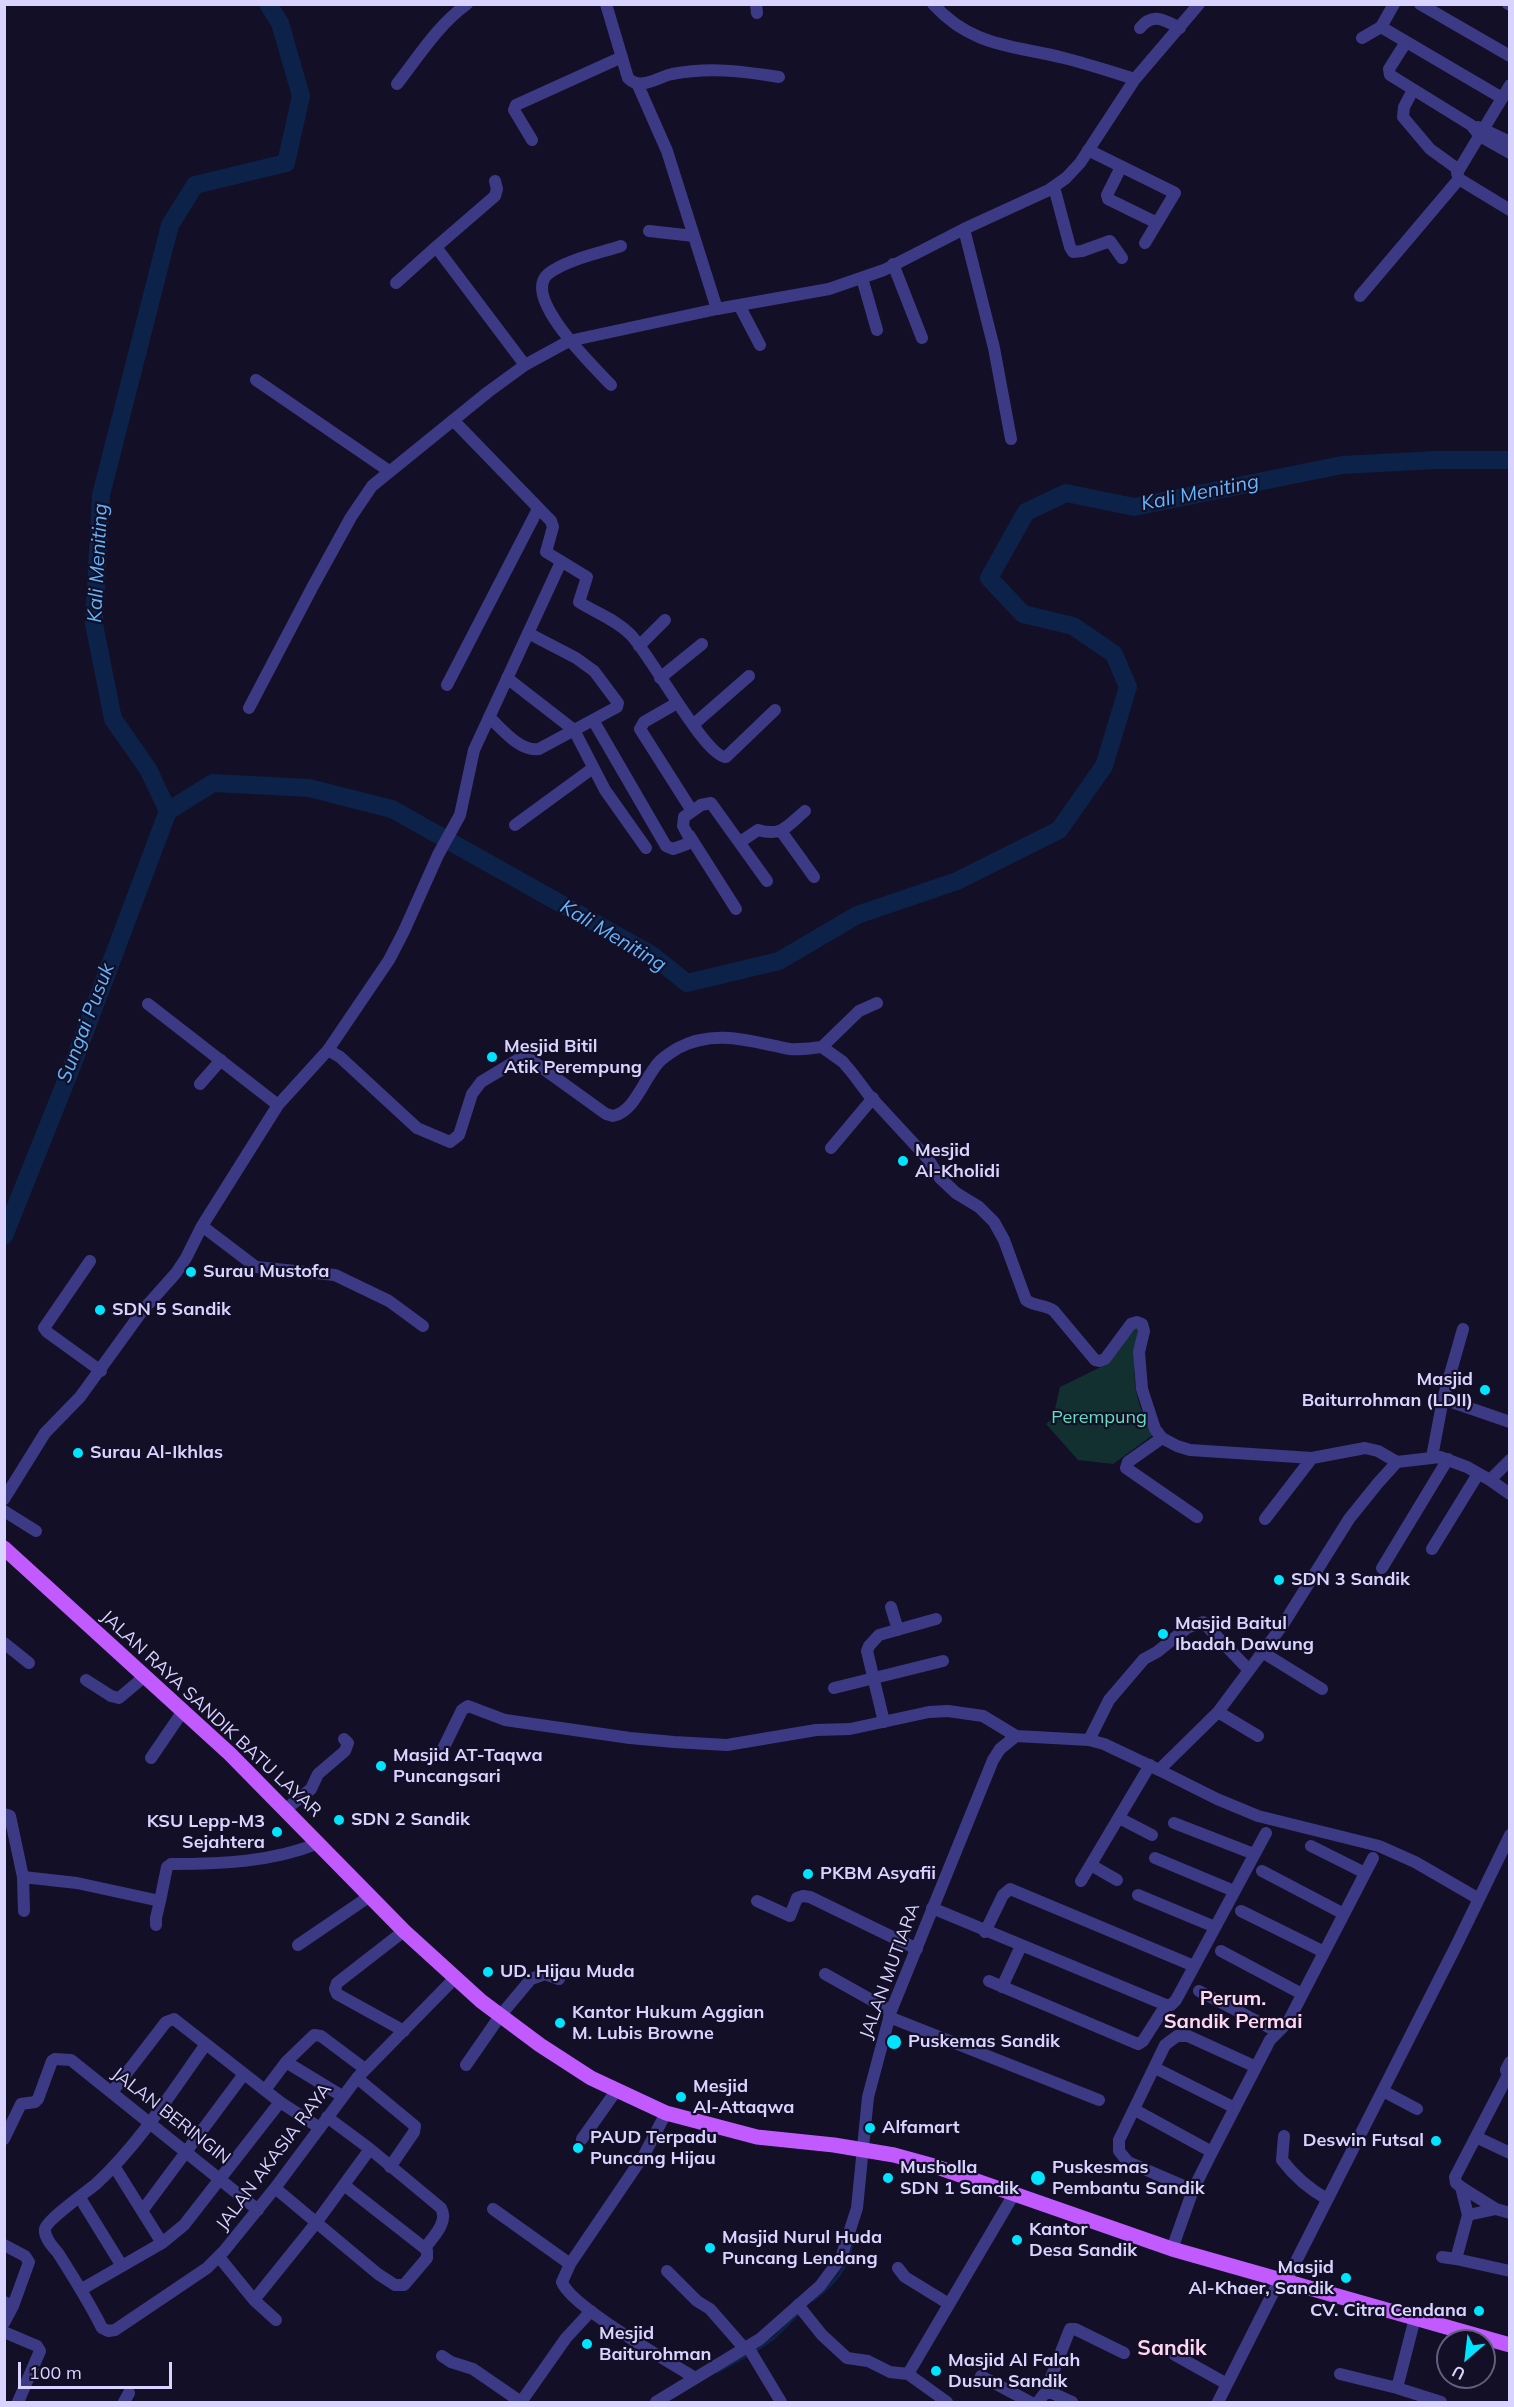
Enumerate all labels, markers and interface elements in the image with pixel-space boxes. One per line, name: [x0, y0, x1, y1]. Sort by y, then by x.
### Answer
water label: Kali Meniting: [1139, 470, 1261, 516]
water label: Kali Meniting: [83, 503, 113, 623]
water label: Kali Meniting: [556, 895, 670, 977]
water label: Sungai Pusuk: [52, 960, 120, 1086]
place label: Mesjid Bitil Atik Perempung: [504, 1036, 642, 1078]
marker: Mesjid Bitil Atik Perempung: [485, 1050, 499, 1064]
place label: Mesjid Al-Kholidi: [915, 1140, 1000, 1182]
marker: Mesjid Al-Kholidi: [896, 1154, 910, 1168]
place label: Surau Mustofa: [203, 1261, 329, 1283]
marker: Surau Mustofa: [184, 1265, 198, 1279]
place label: SDN 5 Sandik: [112, 1299, 231, 1321]
marker: SDN 5 Sandik: [93, 1303, 107, 1317]
place label: Masjid Baiturrohman (LDII): [1302, 1369, 1473, 1412]
marker: Masjid Baiturrohman (LDII): [1478, 1383, 1492, 1397]
park label: Perempung: [1051, 1407, 1147, 1429]
place label: Surau Al-Ikhlas: [90, 1442, 223, 1464]
marker: Surau Al-Ikhlas: [71, 1446, 85, 1460]
place label: SDN 3 Sandik: [1291, 1569, 1410, 1591]
marker: SDN 3 Sandik: [1272, 1573, 1286, 1587]
street label: JALAN RAYA SANDIK BATU LAYAR: [96, 1606, 326, 1822]
place label: Masjid Baitul Ibadah Dawung: [1175, 1613, 1314, 1656]
marker: Masjid Baitul Ibadah Dawung: [1156, 1627, 1170, 1641]
place label: Masjid AT-Taqwa Puncangsari: [393, 1745, 543, 1788]
marker: Masjid AT-Taqwa Puncangsari: [374, 1759, 388, 1773]
place label: SDN 2 Sandik: [351, 1809, 470, 1831]
place label: KSU Lepp-M3 Sejahtera: [147, 1811, 265, 1854]
marker: SDN 2 Sandik: [332, 1813, 346, 1827]
marker: KSU Lepp-M3 Sejahtera: [270, 1825, 284, 1839]
place label: PKBM Asyafii: [820, 1863, 936, 1885]
marker: PKBM Asyafii: [801, 1867, 815, 1881]
street label: JALAN MUTIARA: [855, 1900, 925, 2042]
place label: UD. Hijau Muda: [500, 1961, 635, 1983]
marker: UD. Hijau Muda: [481, 1965, 495, 1979]
district label: Perum. Sandik Permai: [1164, 1987, 1302, 2034]
place label: Kantor Hukum Aggian M. Lubis Browne: [572, 2002, 764, 2044]
marker: Kantor Hukum Aggian M. Lubis Browne: [553, 2016, 567, 2030]
place label: Puskemas Sandik: [908, 2031, 1060, 2053]
marker: Puskemas Sandik: [885, 2033, 903, 2051]
street label: JALAN BERINGIN: [107, 2063, 235, 2169]
place label: Mesjid Al-Attaqwa: [693, 2076, 794, 2118]
street label: JALAN AKASIA RAYA: [212, 2079, 336, 2235]
marker: Mesjid Al-Attaqwa: [674, 2090, 688, 2104]
place label: Alfamart: [882, 2117, 960, 2139]
marker: Alfamart: [863, 2121, 877, 2135]
place label: PAUD Terpadu Puncang Hijau: [590, 2127, 717, 2170]
place label: Deswin Futsal: [1303, 2130, 1424, 2152]
marker: Deswin Futsal: [1429, 2134, 1443, 2148]
marker: PAUD Terpadu Puncang Hijau: [571, 2141, 585, 2155]
place label: Musholla SDN 1 Sandik: [900, 2157, 1019, 2200]
place label: Puskesmas Pembantu Sandik: [1052, 2157, 1205, 2200]
marker: Puskesmas Pembantu Sandik: [1029, 2169, 1047, 2187]
marker: Musholla SDN 1 Sandik: [881, 2171, 895, 2185]
place label: Kantor Desa Sandik: [1029, 2219, 1137, 2262]
place label: Masjid Nurul Huda Puncang Lendang: [722, 2227, 882, 2270]
marker: Kantor Desa Sandik: [1010, 2233, 1024, 2247]
marker: Masjid Nurul Huda Puncang Lendang: [703, 2241, 717, 2255]
place label: Masjid Al-Khaer, Sandik: [1189, 2257, 1334, 2300]
marker: Masjid Al-Khaer, Sandik: [1339, 2271, 1353, 2285]
place label: CV. Citra Cendana: [1310, 2300, 1467, 2322]
marker: CV. Citra Cendana: [1472, 2304, 1486, 2318]
place label: Mesjid Baiturohman: [599, 2323, 711, 2366]
north arrow: [1436, 2329, 1496, 2389]
district label: Sandik: [1137, 2336, 1207, 2362]
marker: Mesjid Baiturohman: [580, 2337, 594, 2351]
scale bar: [21, 2350, 176, 2388]
place label: Masjid Al Falah Dusun Sandik: [948, 2350, 1080, 2392]
text: 100 m: [29, 2361, 82, 2384]
text: U: [1449, 2362, 1468, 2385]
marker: Masjid Al Falah Dusun Sandik: [929, 2364, 943, 2378]

